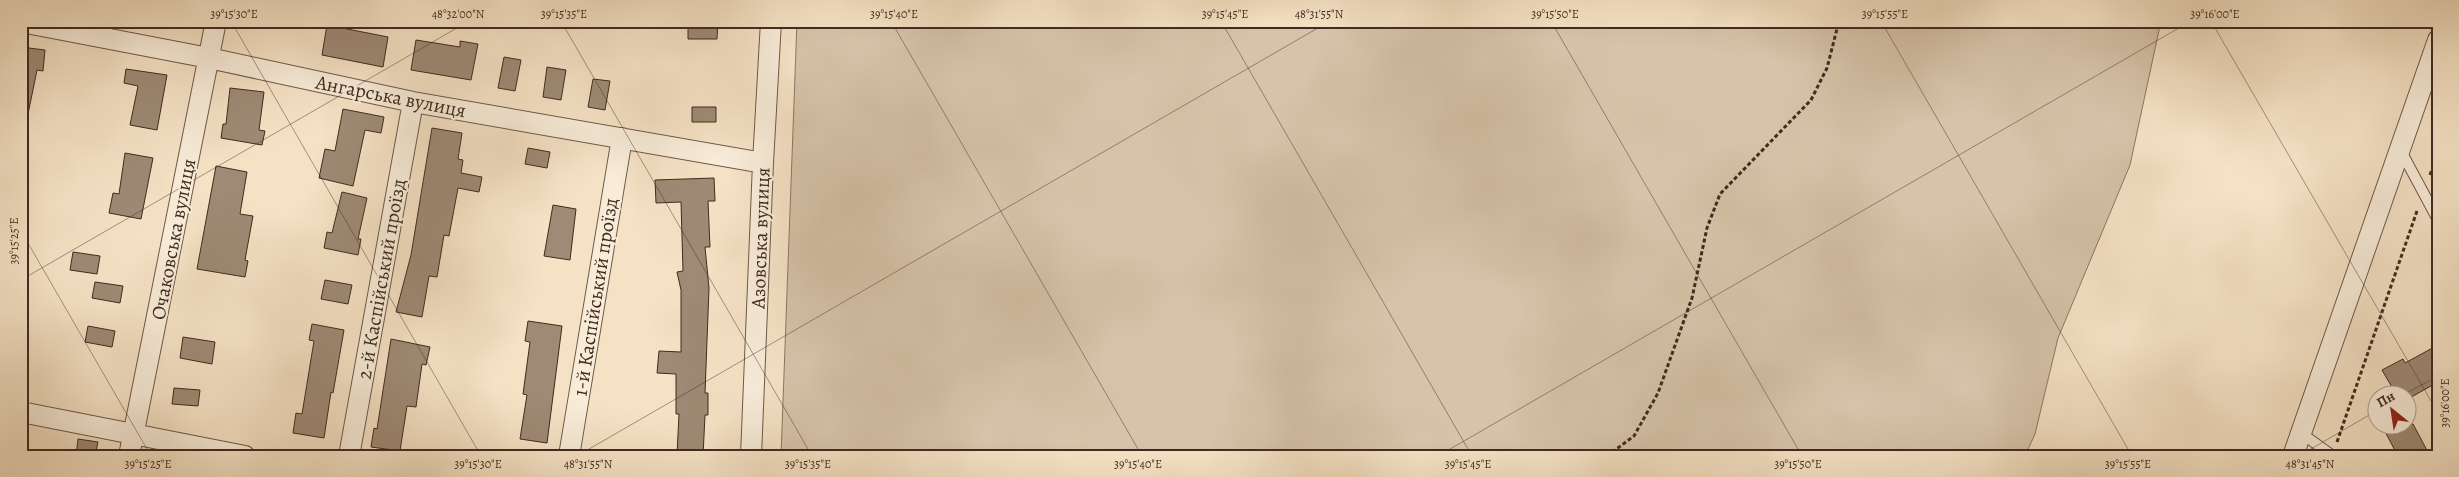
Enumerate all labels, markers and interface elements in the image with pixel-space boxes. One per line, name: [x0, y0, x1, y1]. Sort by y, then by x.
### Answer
text: 39°15'30"E: [210, 6, 258, 22]
text: 48°32'00"N: [432, 6, 485, 22]
text: 39°15'35"E: [541, 6, 587, 22]
text: 39°15'40"E: [870, 6, 918, 22]
text: 39°15'45"E: [1202, 6, 1248, 22]
text: 48°31'55"N: [1295, 6, 1344, 22]
text: 39°15'50"E: [1531, 6, 1579, 22]
text: 39°15'55"E: [1862, 6, 1908, 22]
text: 39°16'00"E: [2190, 6, 2240, 22]
street label: Ангарська вулиця: [312, 68, 468, 124]
street label: Очаковська вулиця: [145, 156, 202, 322]
street label: Азовська вулиця: [745, 167, 776, 310]
street label: 2-й Каспійський проїзд: [351, 177, 412, 381]
street label: 1-й Каспійський проїзд: [566, 196, 625, 398]
text: 39°15'25"E: [6, 218, 22, 264]
text: 39°16'00"E: [2437, 378, 2453, 428]
north arrow: [2366, 384, 2416, 434]
text: Пн: [2373, 386, 2398, 412]
text: 39°15'25"E: [125, 456, 171, 472]
text: 39°15'30"E: [454, 456, 502, 472]
text: 48°31'55"N: [564, 456, 613, 472]
text: 39°15'35"E: [785, 456, 831, 472]
text: 39°15'40"E: [1114, 456, 1162, 472]
text: 39°15'45"E: [1445, 456, 1491, 472]
text: 39°15'50"E: [1774, 456, 1822, 472]
text: 39°15'55"E: [2105, 456, 2151, 472]
text: 48°31'45"N: [2286, 456, 2335, 472]

